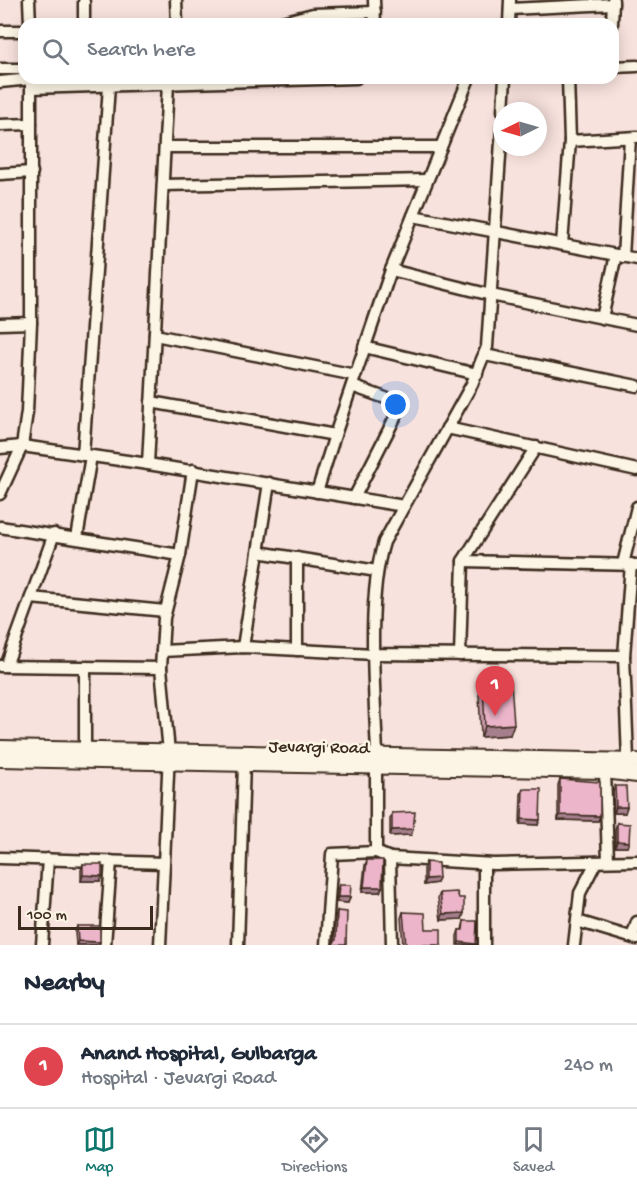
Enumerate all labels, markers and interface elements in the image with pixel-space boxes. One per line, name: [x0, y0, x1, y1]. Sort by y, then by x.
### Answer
search box: [18, 18, 619, 84]
icon: search: [39, 35, 72, 68]
text: Search here: [87, 38, 195, 64]
north arrow: [493, 102, 547, 156]
your location: [381, 390, 410, 419]
pin: 1: [476, 666, 514, 716]
street label: Jevargi Road: [268, 737, 371, 760]
scale bar: [18, 903, 153, 930]
text: 100 m: [27, 907, 67, 926]
text: Nearby: [24, 969, 105, 1000]
text: Anand Hospital, Gulbarga: [81, 1042, 316, 1068]
text: 1: [39, 1055, 48, 1078]
text: 240 m: [563, 1055, 613, 1078]
text: Hospital · Jevargi Road: [81, 1068, 276, 1091]
tab: Map: [83, 1123, 116, 1178]
tab: Directions: [282, 1123, 347, 1178]
tab: Saved: [513, 1123, 554, 1178]

